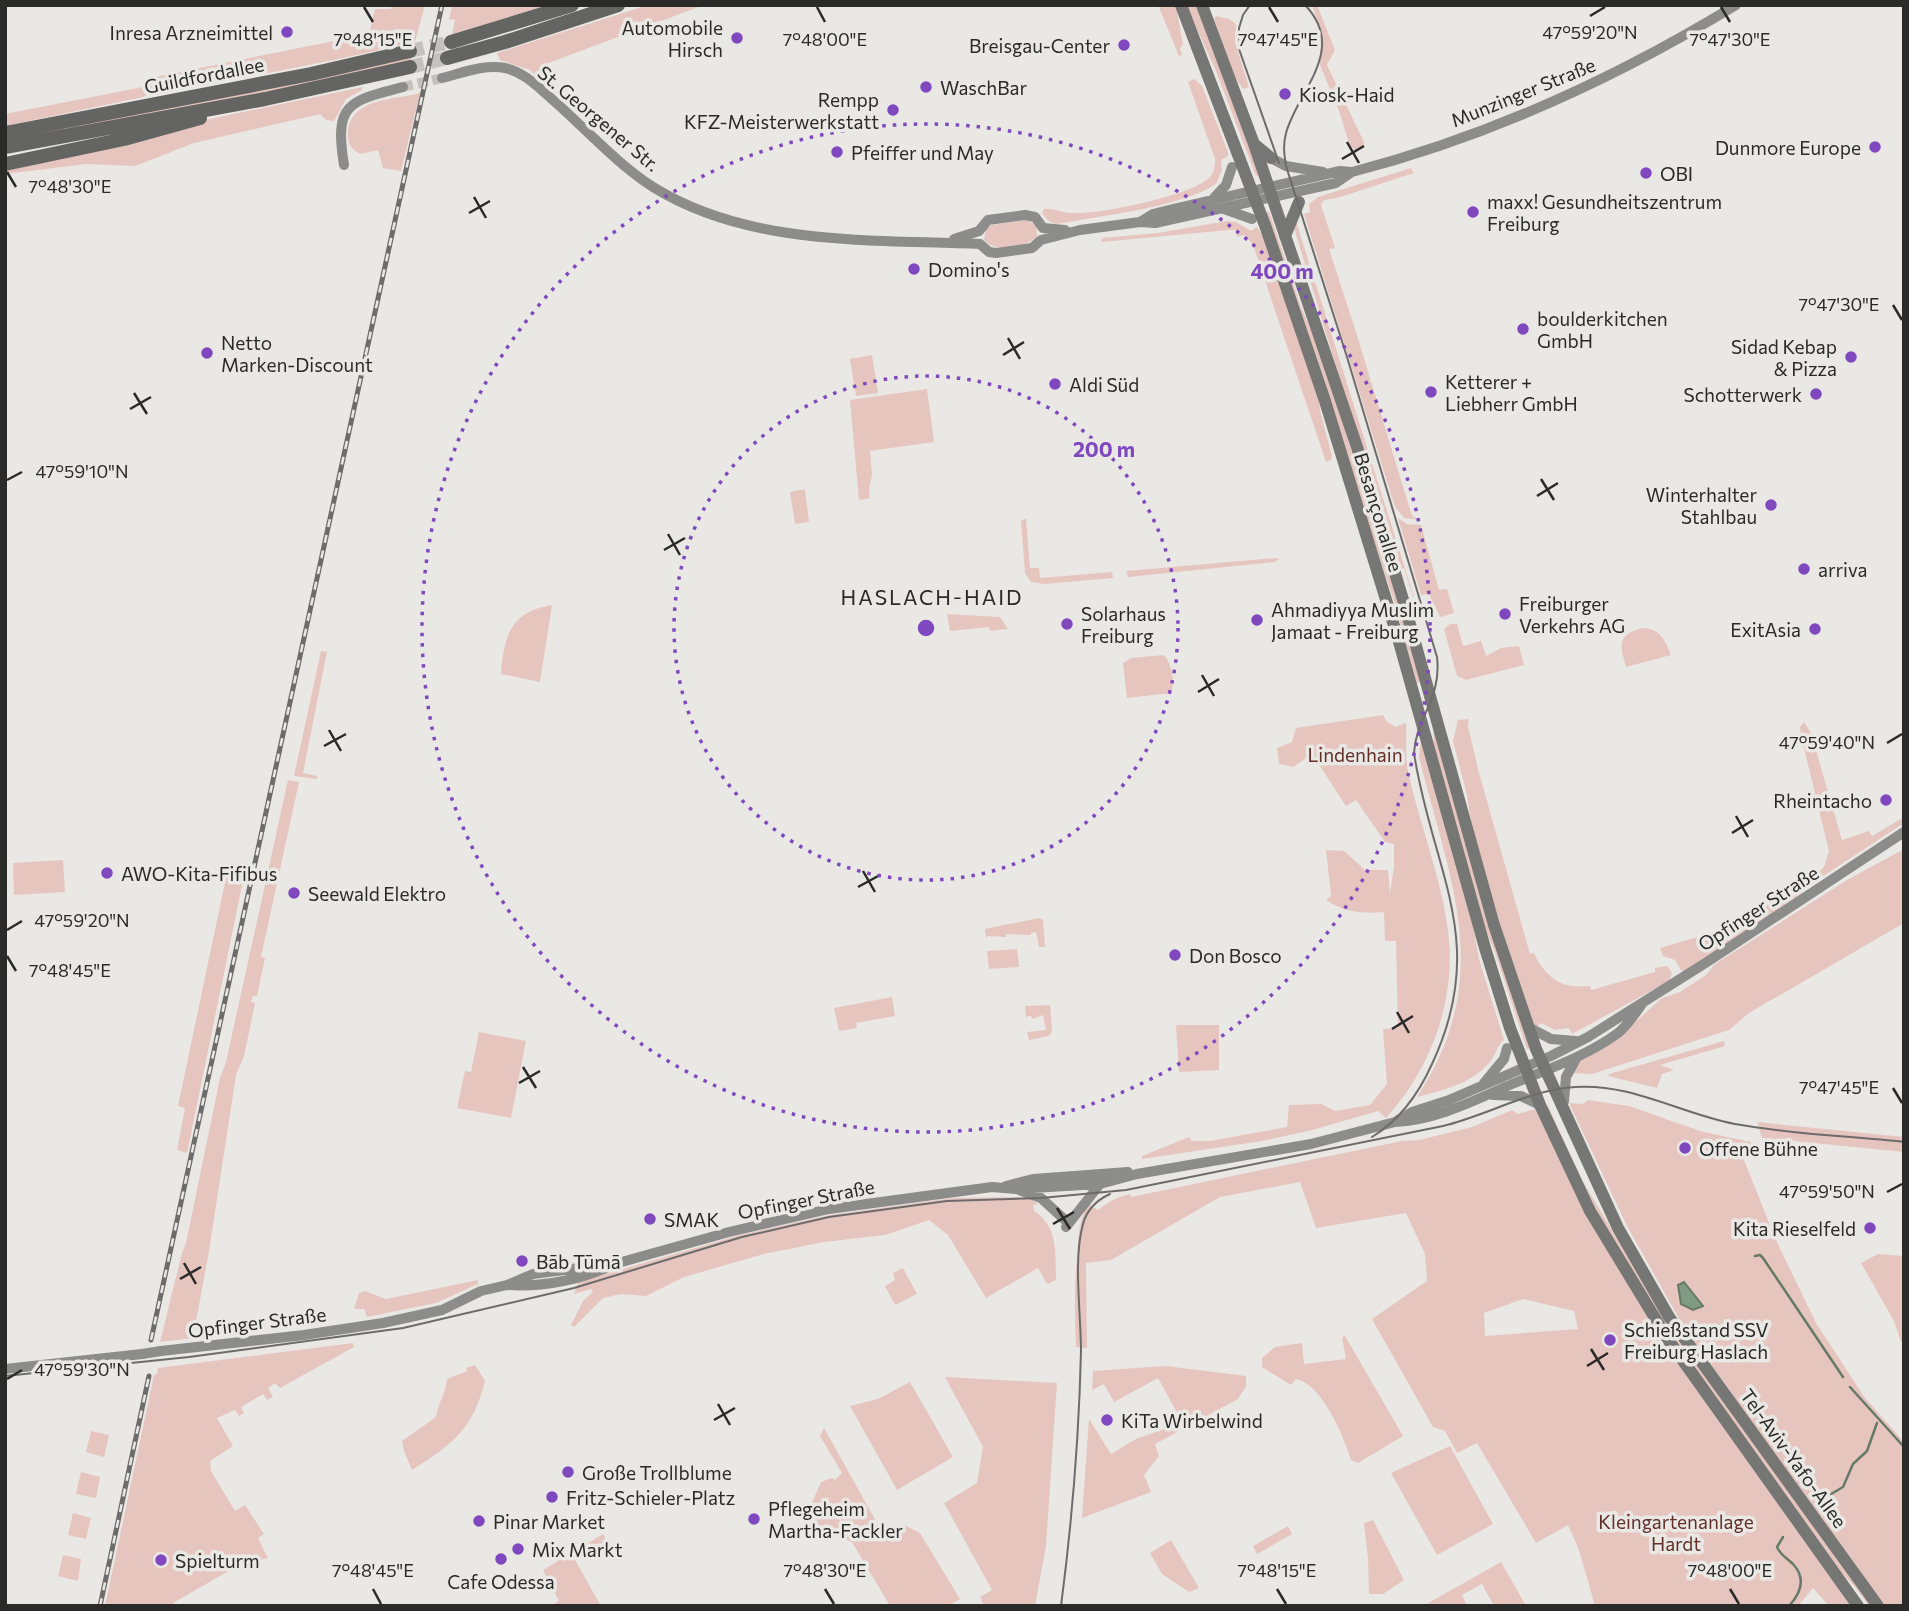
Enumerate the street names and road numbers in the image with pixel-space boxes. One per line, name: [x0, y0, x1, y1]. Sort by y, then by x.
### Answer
street label: Guildfordallee: [142, 52, 266, 98]
street label: Munzinger Straße: [1447, 53, 1599, 131]
street label: St. Georgener Str.: [533, 60, 665, 176]
street label: Besançonallee: [1350, 450, 1408, 574]
street label: Opfinger Straße: [1693, 861, 1823, 955]
street label: Opfinger Straße: [736, 1174, 876, 1224]
street label: Opfinger Straße: [187, 1302, 327, 1342]
street label: Tel-Aviv-Yafo-Allee: [1736, 1384, 1852, 1532]

